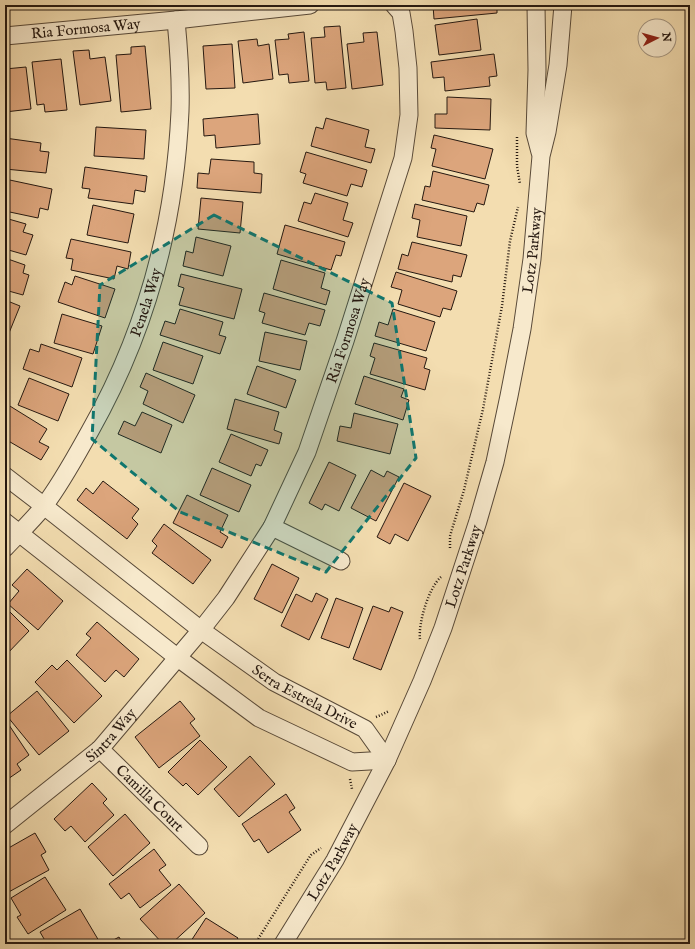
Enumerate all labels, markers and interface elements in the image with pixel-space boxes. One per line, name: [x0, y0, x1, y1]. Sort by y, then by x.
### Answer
street label: Ria Formosa Way: [30, 14, 142, 43]
north arrow: [637, 18, 677, 58]
text: N: [658, 31, 673, 43]
street label: Lotz Parkway: [518, 206, 546, 294]
street label: Penela Way: [126, 265, 166, 339]
street label: Ria Formosa Way: [322, 275, 374, 386]
street label: Lotz Parkway: [441, 522, 486, 610]
street label: Serra Estrela Drive: [248, 660, 361, 733]
street label: Sintra Way: [81, 704, 141, 767]
street label: Camilla Court: [112, 760, 188, 836]
street label: Lotz Parkway: [303, 819, 362, 904]

